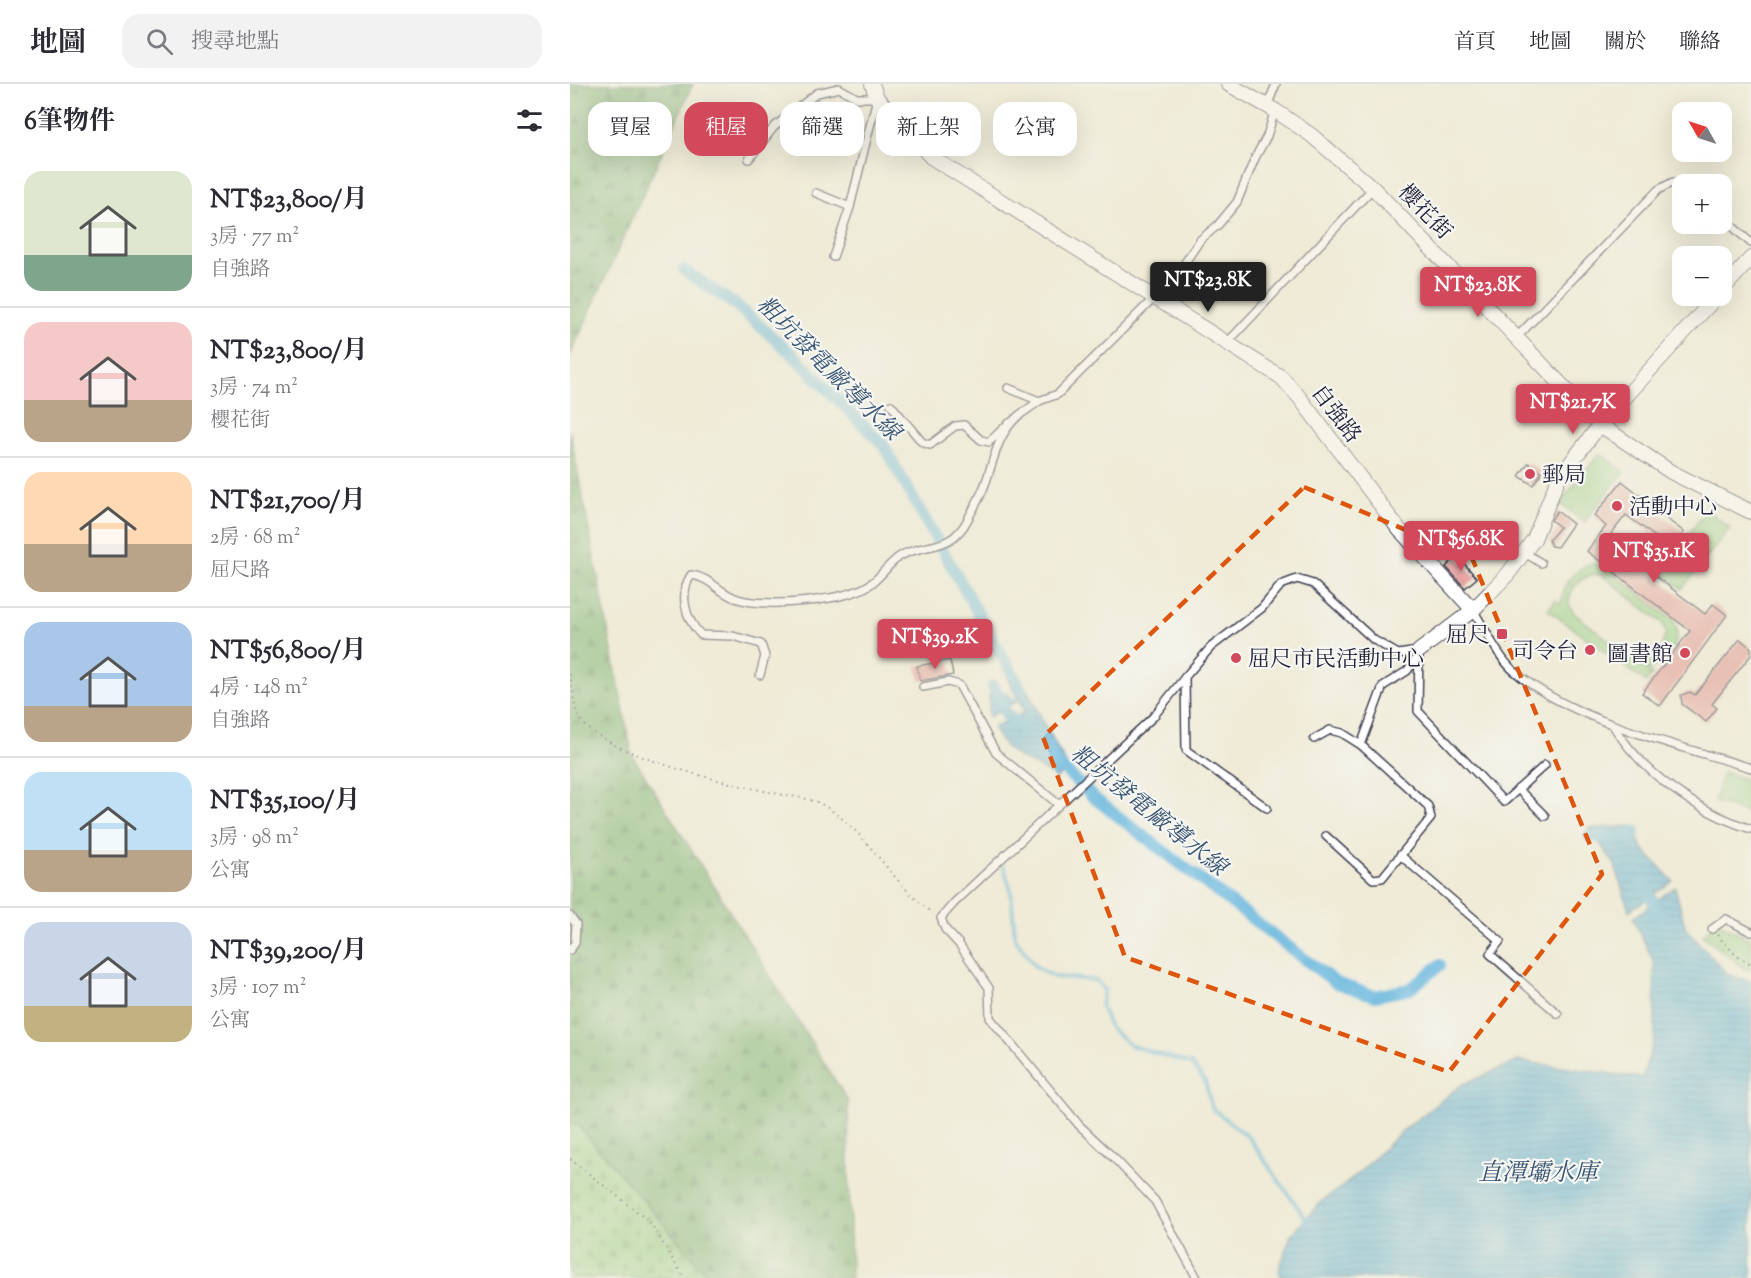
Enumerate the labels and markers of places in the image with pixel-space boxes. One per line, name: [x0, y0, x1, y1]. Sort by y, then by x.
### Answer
pin: NT$23.8K: [1146, 262, 1270, 313]
pin: NT$23.8K: [1416, 267, 1540, 318]
pin: NT$21.7K: [1511, 384, 1635, 435]
place label: 郵局: [1542, 461, 1586, 493]
marker: 郵局: [1523, 467, 1537, 481]
place label: 活動中心: [1629, 493, 1717, 525]
marker: 活動中心: [1610, 499, 1624, 513]
pin: NT$56.8K: [1399, 521, 1523, 572]
pin: NT$35.1K: [1592, 533, 1716, 584]
pin: NT$39.2K: [873, 619, 997, 670]
place label: 屈尺: [1446, 621, 1490, 653]
marker: 屈尺: [1495, 627, 1509, 641]
place label: 司令台: [1512, 637, 1578, 669]
place label: 圖書館: [1607, 640, 1673, 672]
marker: 司令台: [1583, 643, 1597, 657]
place label: 屈尺市民活動中心: [1248, 645, 1424, 677]
marker: 圖書館: [1678, 646, 1692, 660]
marker: 屈尺市民活動中心: [1229, 651, 1243, 665]

